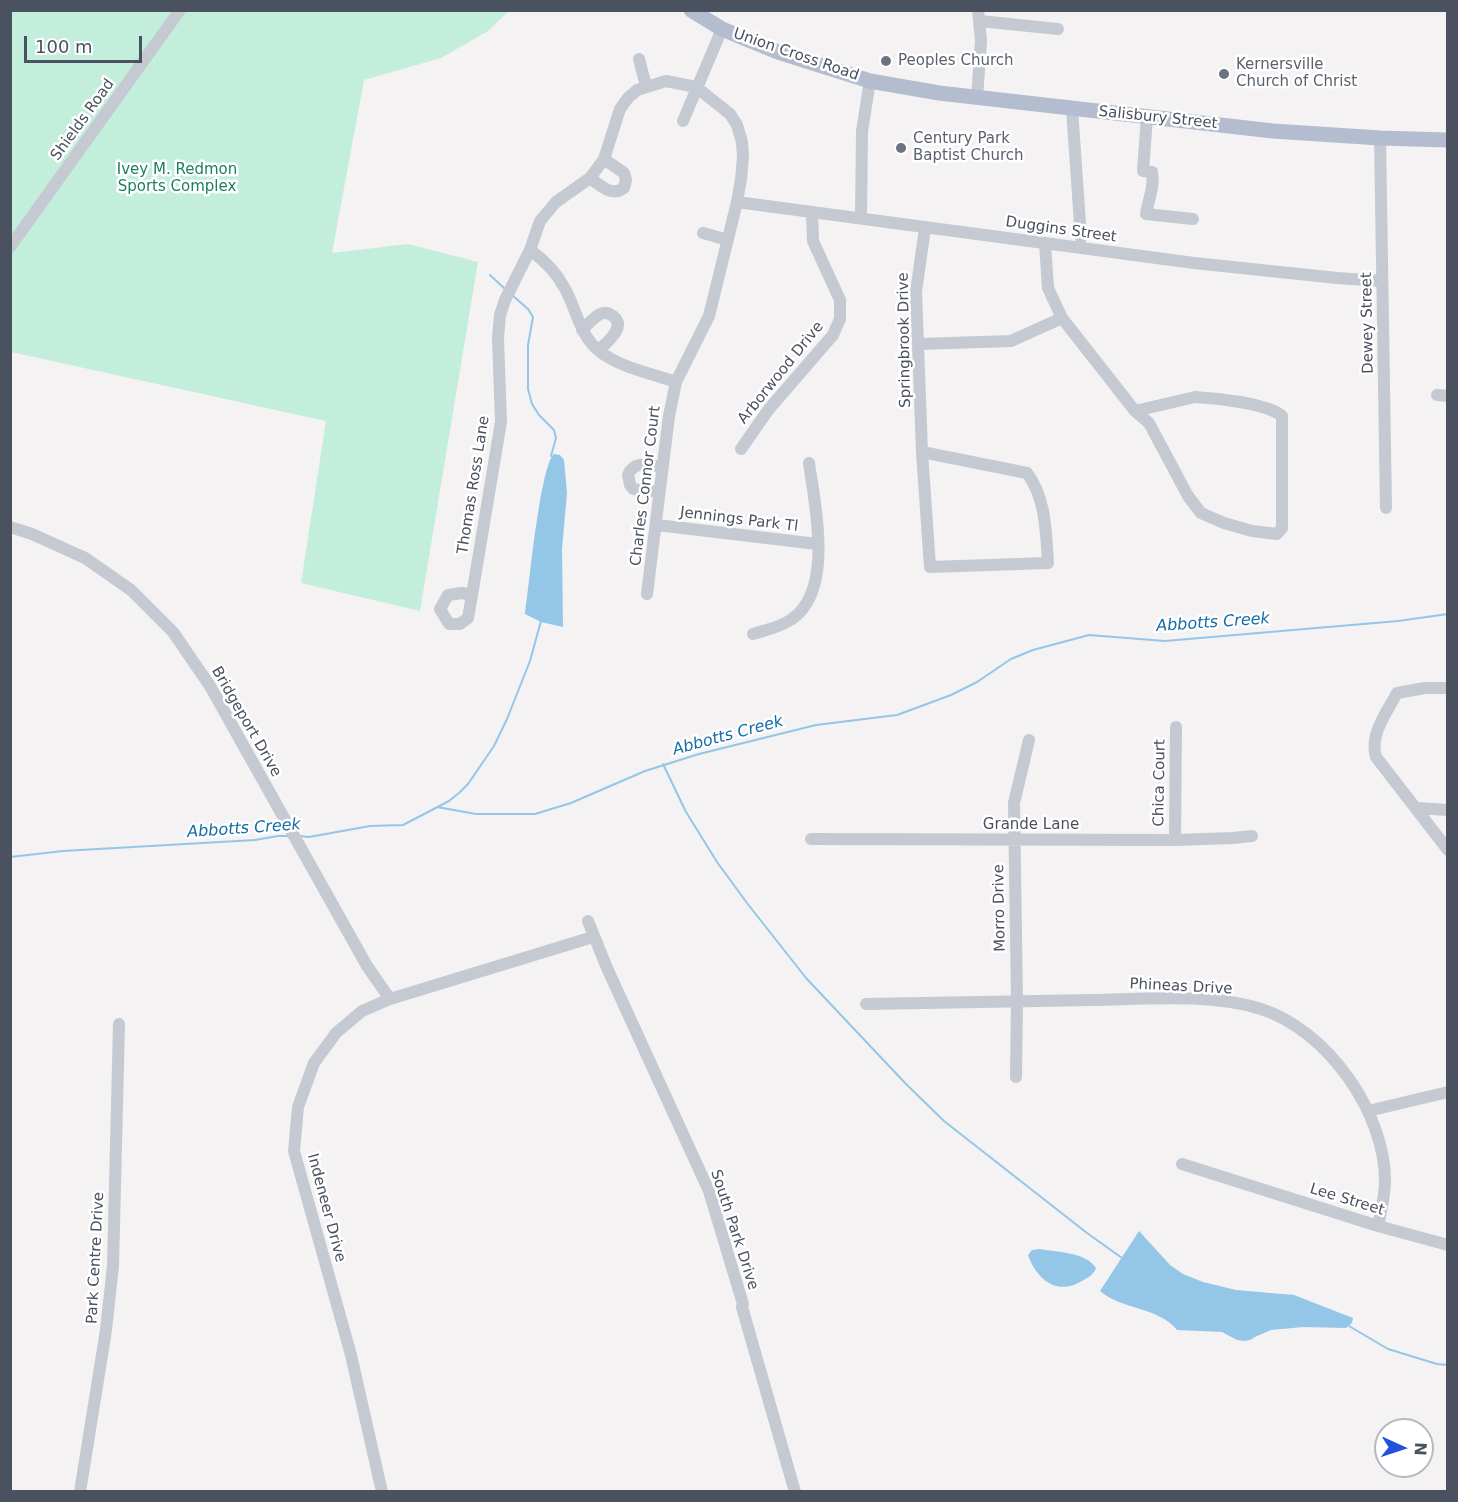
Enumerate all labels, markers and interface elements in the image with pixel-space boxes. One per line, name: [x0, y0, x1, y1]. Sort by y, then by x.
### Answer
scale bar: [27, 24, 146, 62]
street label: Union Cross Road: [731, 25, 861, 85]
text: 100 m: [35, 36, 93, 57]
place label: Peoples Church: [898, 52, 1013, 70]
marker: Peoples Church: [879, 54, 893, 68]
place label: Kernersville Church of Christ: [1236, 56, 1357, 91]
marker: Kernersville Church of Christ: [1217, 67, 1231, 81]
street label: Shields Road: [47, 76, 119, 164]
street label: Salisbury Street: [1098, 103, 1218, 133]
place label: Century Park Baptist Church: [913, 130, 1024, 165]
marker: Century Park Baptist Church: [894, 141, 908, 155]
park label: Ivey M. Redmon Sports Complex: [117, 161, 237, 196]
street label: Duggins Street: [1004, 213, 1118, 247]
street label: Springbrook Drive: [895, 272, 915, 408]
street label: Dewey Street: [1358, 272, 1378, 374]
street label: Arborwood Drive: [734, 318, 828, 428]
street label: Charles Connor Court: [627, 405, 665, 567]
street label: Thomas Ross Lane: [454, 415, 494, 555]
street label: Jennings Park Tl: [679, 504, 799, 536]
water label: Abbotts Creek: [1156, 609, 1270, 637]
street label: Bridgeport Drive: [207, 664, 285, 780]
water label: Abbotts Creek: [671, 712, 785, 760]
street label: Chica Court: [1150, 739, 1170, 827]
water label: Abbotts Creek: [187, 815, 301, 843]
street label: Grande Lane: [983, 816, 1079, 834]
street label: Morro Drive: [990, 864, 1010, 952]
street label: Phineas Drive: [1129, 975, 1233, 999]
street label: Indeneer Drive: [303, 1152, 349, 1264]
street label: South Park Drive: [706, 1168, 762, 1292]
street label: Lee Street: [1308, 1180, 1386, 1220]
street label: Park Centre Drive: [84, 1192, 108, 1324]
north arrow: [1374, 1418, 1434, 1478]
text: N: [1411, 1442, 1430, 1456]

